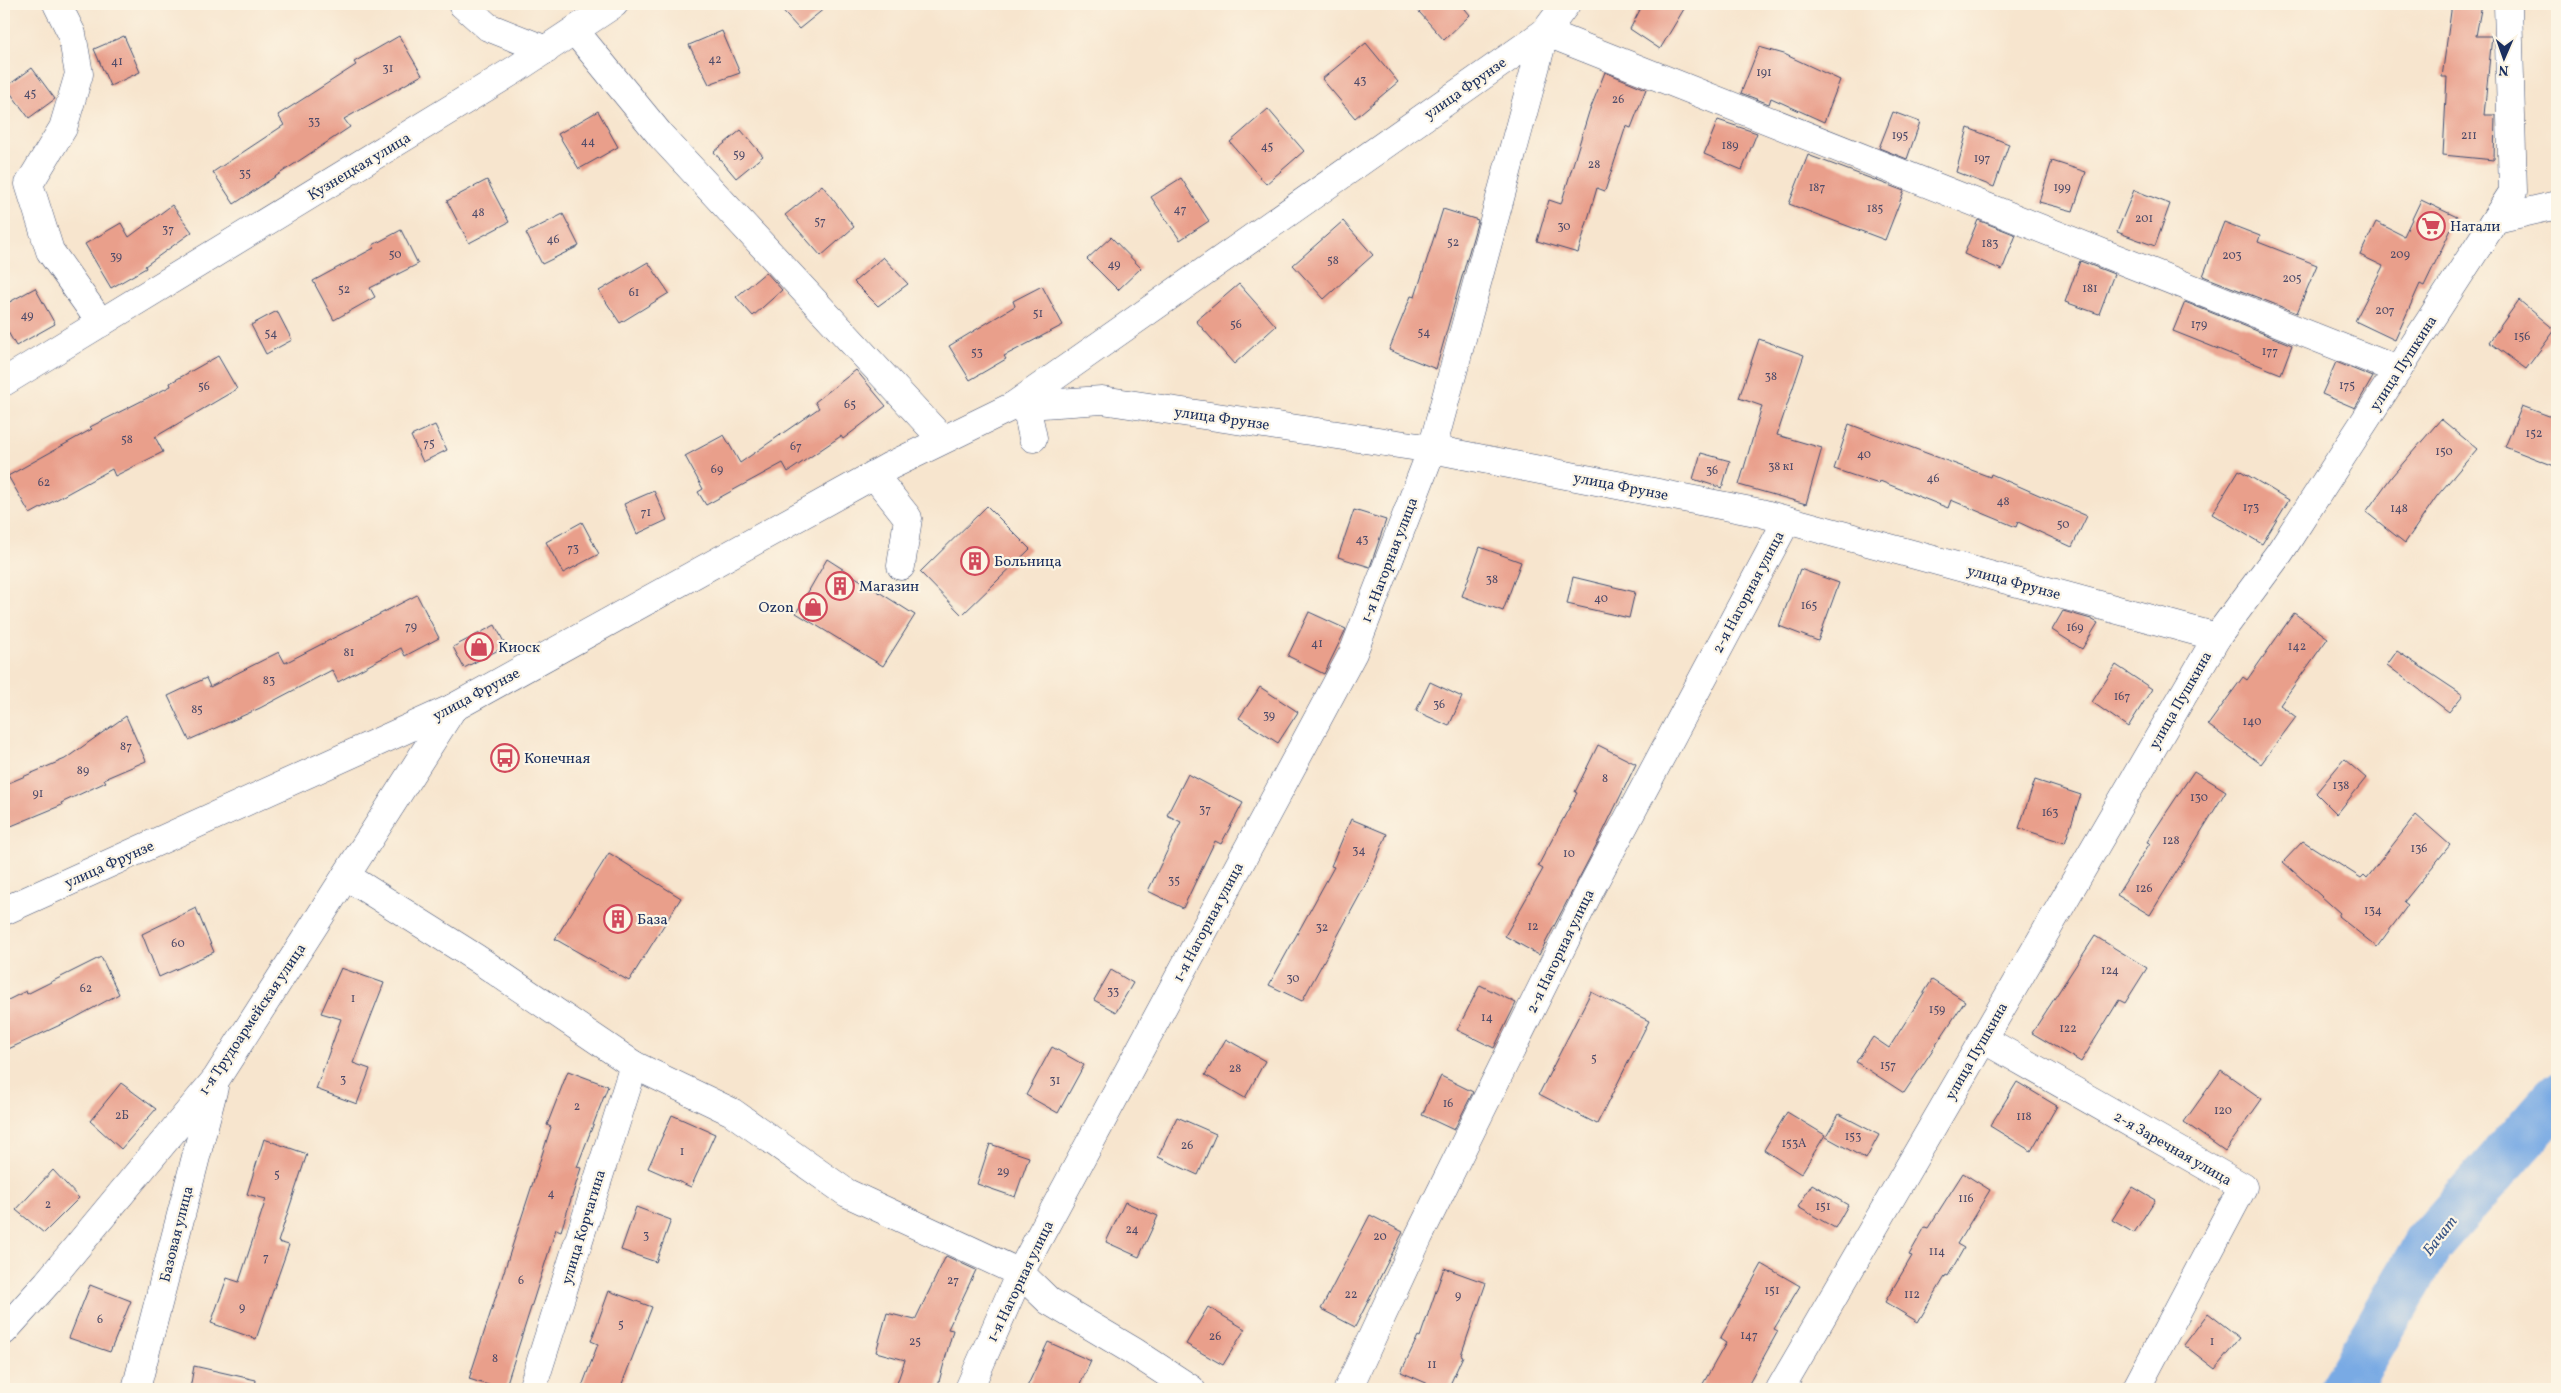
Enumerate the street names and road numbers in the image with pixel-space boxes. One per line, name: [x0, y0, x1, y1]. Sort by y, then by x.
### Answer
street label: улица Фрунзе: [1420, 53, 1511, 125]
street label: Кузнецкая улица: [304, 128, 415, 206]
street label: улица Пушкина: [2366, 312, 2443, 416]
street label: улица Фрунзе: [1173, 402, 1271, 437]
street label: улица Фрунзе: [1572, 468, 1670, 507]
street label: 1-я Нагорная улица: [1357, 495, 1424, 626]
street label: 2-я Нагорная улица: [1708, 528, 1790, 658]
street label: улица Фрунзе: [1964, 561, 2063, 606]
street label: улица Пушкина: [2145, 648, 2218, 754]
street label: улица Фрунзе: [429, 663, 524, 727]
street label: улица Фрунзе: [61, 836, 158, 895]
street label: 1-я Нагорная улица: [1169, 859, 1250, 986]
street label: 2-я Нагорная улица: [1522, 886, 1601, 1017]
street label: 1-я Трудоармейская улица: [194, 940, 312, 1100]
street label: улица Пушкина: [1941, 999, 2014, 1105]
street label: 2-я Заречная улица: [2109, 1107, 2235, 1192]
street label: улица Корчагина: [557, 1168, 612, 1287]
street label: Базовая улица: [155, 1184, 200, 1285]
street label: 1-я Нагорная улица: [983, 1217, 1060, 1346]

